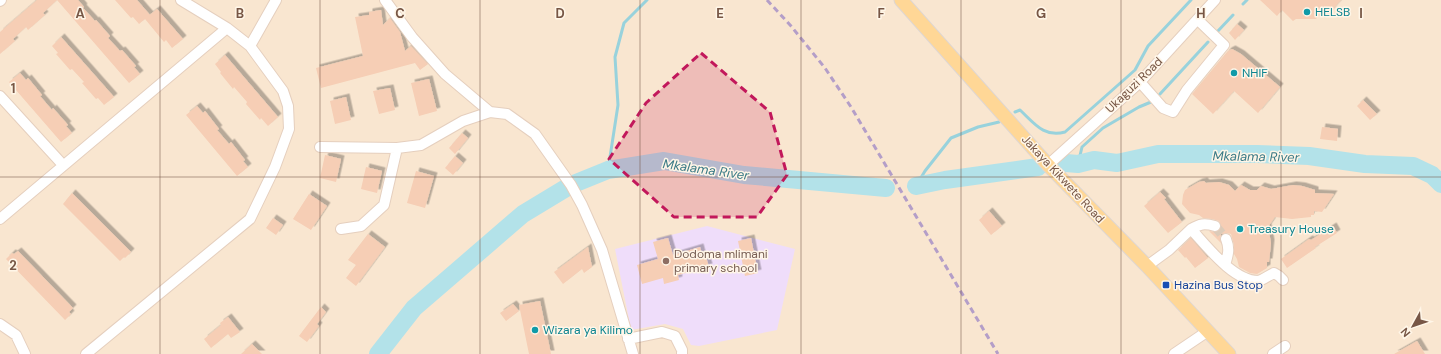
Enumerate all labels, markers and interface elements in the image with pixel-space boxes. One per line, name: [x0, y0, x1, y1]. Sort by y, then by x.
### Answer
place label: HELSB: [1315, 4, 1350, 20]
text: A: [75, 5, 85, 22]
text: B: [236, 5, 244, 22]
text: C: [395, 5, 405, 22]
text: D: [555, 5, 565, 22]
text: E: [716, 5, 724, 22]
text: F: [877, 5, 885, 22]
text: G: [1036, 5, 1046, 22]
text: H: [1196, 5, 1206, 22]
text: I: [1359, 5, 1363, 22]
marker: HELSB: [1302, 7, 1312, 17]
street label: Ukaguzi Road: [1102, 54, 1166, 116]
place label: NHIF: [1242, 65, 1268, 81]
marker: NHIF: [1229, 68, 1239, 78]
text: 1: [11, 80, 15, 97]
street label: Jakaya Kikwete Road: [1018, 132, 1108, 226]
water label: Mkalama River: [1212, 147, 1301, 166]
water label: Mkalama River: [662, 155, 751, 184]
place label: Treasury House: [1248, 221, 1334, 237]
marker: Treasury House: [1235, 224, 1245, 234]
place label: Dodoma mlimani primary school: [674, 246, 768, 276]
marker: Dodoma mlimani primary school: [661, 256, 671, 266]
text: 2: [9, 257, 17, 274]
place label: Hazina Bus Stop: [1174, 277, 1263, 293]
marker: Hazina Bus Stop: [1161, 280, 1171, 290]
north arrow: [1393, 306, 1433, 346]
place label: Wizara ya Kilimo: [543, 322, 633, 338]
marker: Wizara ya Kilimo: [530, 325, 540, 335]
text: N: [1397, 325, 1413, 340]

